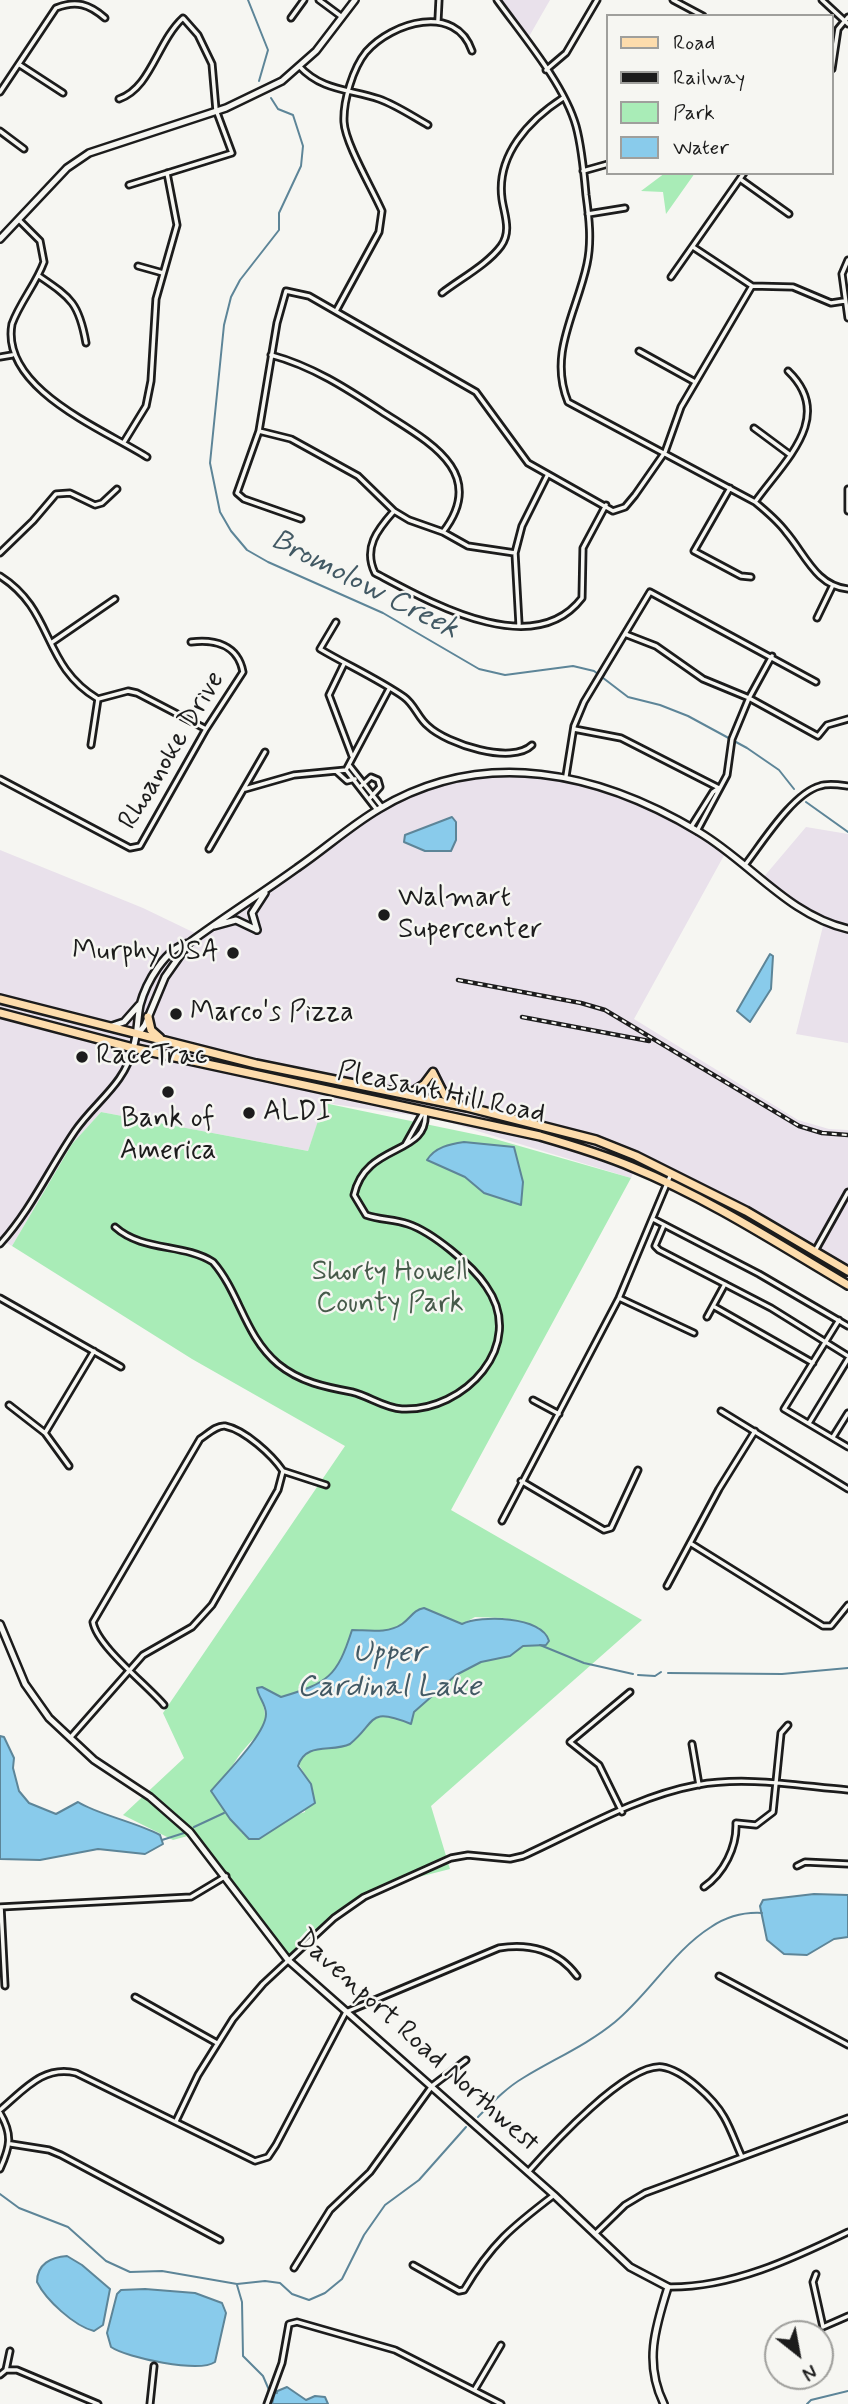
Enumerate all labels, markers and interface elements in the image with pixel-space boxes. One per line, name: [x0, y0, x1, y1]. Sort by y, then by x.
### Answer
legend: [606, 14, 834, 175]
text: Road: [673, 29, 715, 57]
text: Railway: [673, 64, 745, 92]
text: Park: [673, 99, 715, 127]
text: Water: [673, 134, 729, 162]
water label: Bromolow Creek: [264, 523, 464, 649]
street label: Rhoanoke Drive: [113, 666, 233, 836]
place label: Walmart Supercenter: [398, 882, 542, 948]
marker: Walmart Supercenter: [376, 907, 392, 923]
place label: Murphy USA: [72, 936, 219, 970]
marker: Murphy USA: [225, 945, 241, 961]
place label: Marco's Pizza: [190, 997, 354, 1031]
marker: Marco's Pizza: [168, 1006, 184, 1022]
place label: RaceTrac: [96, 1040, 208, 1074]
marker: RaceTrac: [74, 1049, 90, 1065]
street label: Pleasant Hill Road: [334, 1056, 548, 1132]
marker: Bank of America: [160, 1084, 176, 1100]
place label: ALDI: [263, 1096, 333, 1130]
place label: Bank of America: [120, 1103, 216, 1169]
marker: ALDI: [241, 1105, 257, 1121]
park label: Shorty Howell County Park: [312, 1256, 468, 1322]
water label: Upper Cardinal Lake: [297, 1637, 481, 1708]
street label: Davenport Road Northwest: [287, 1923, 545, 2161]
north arrow: [764, 2320, 834, 2390]
text: N: [797, 2358, 821, 2386]

